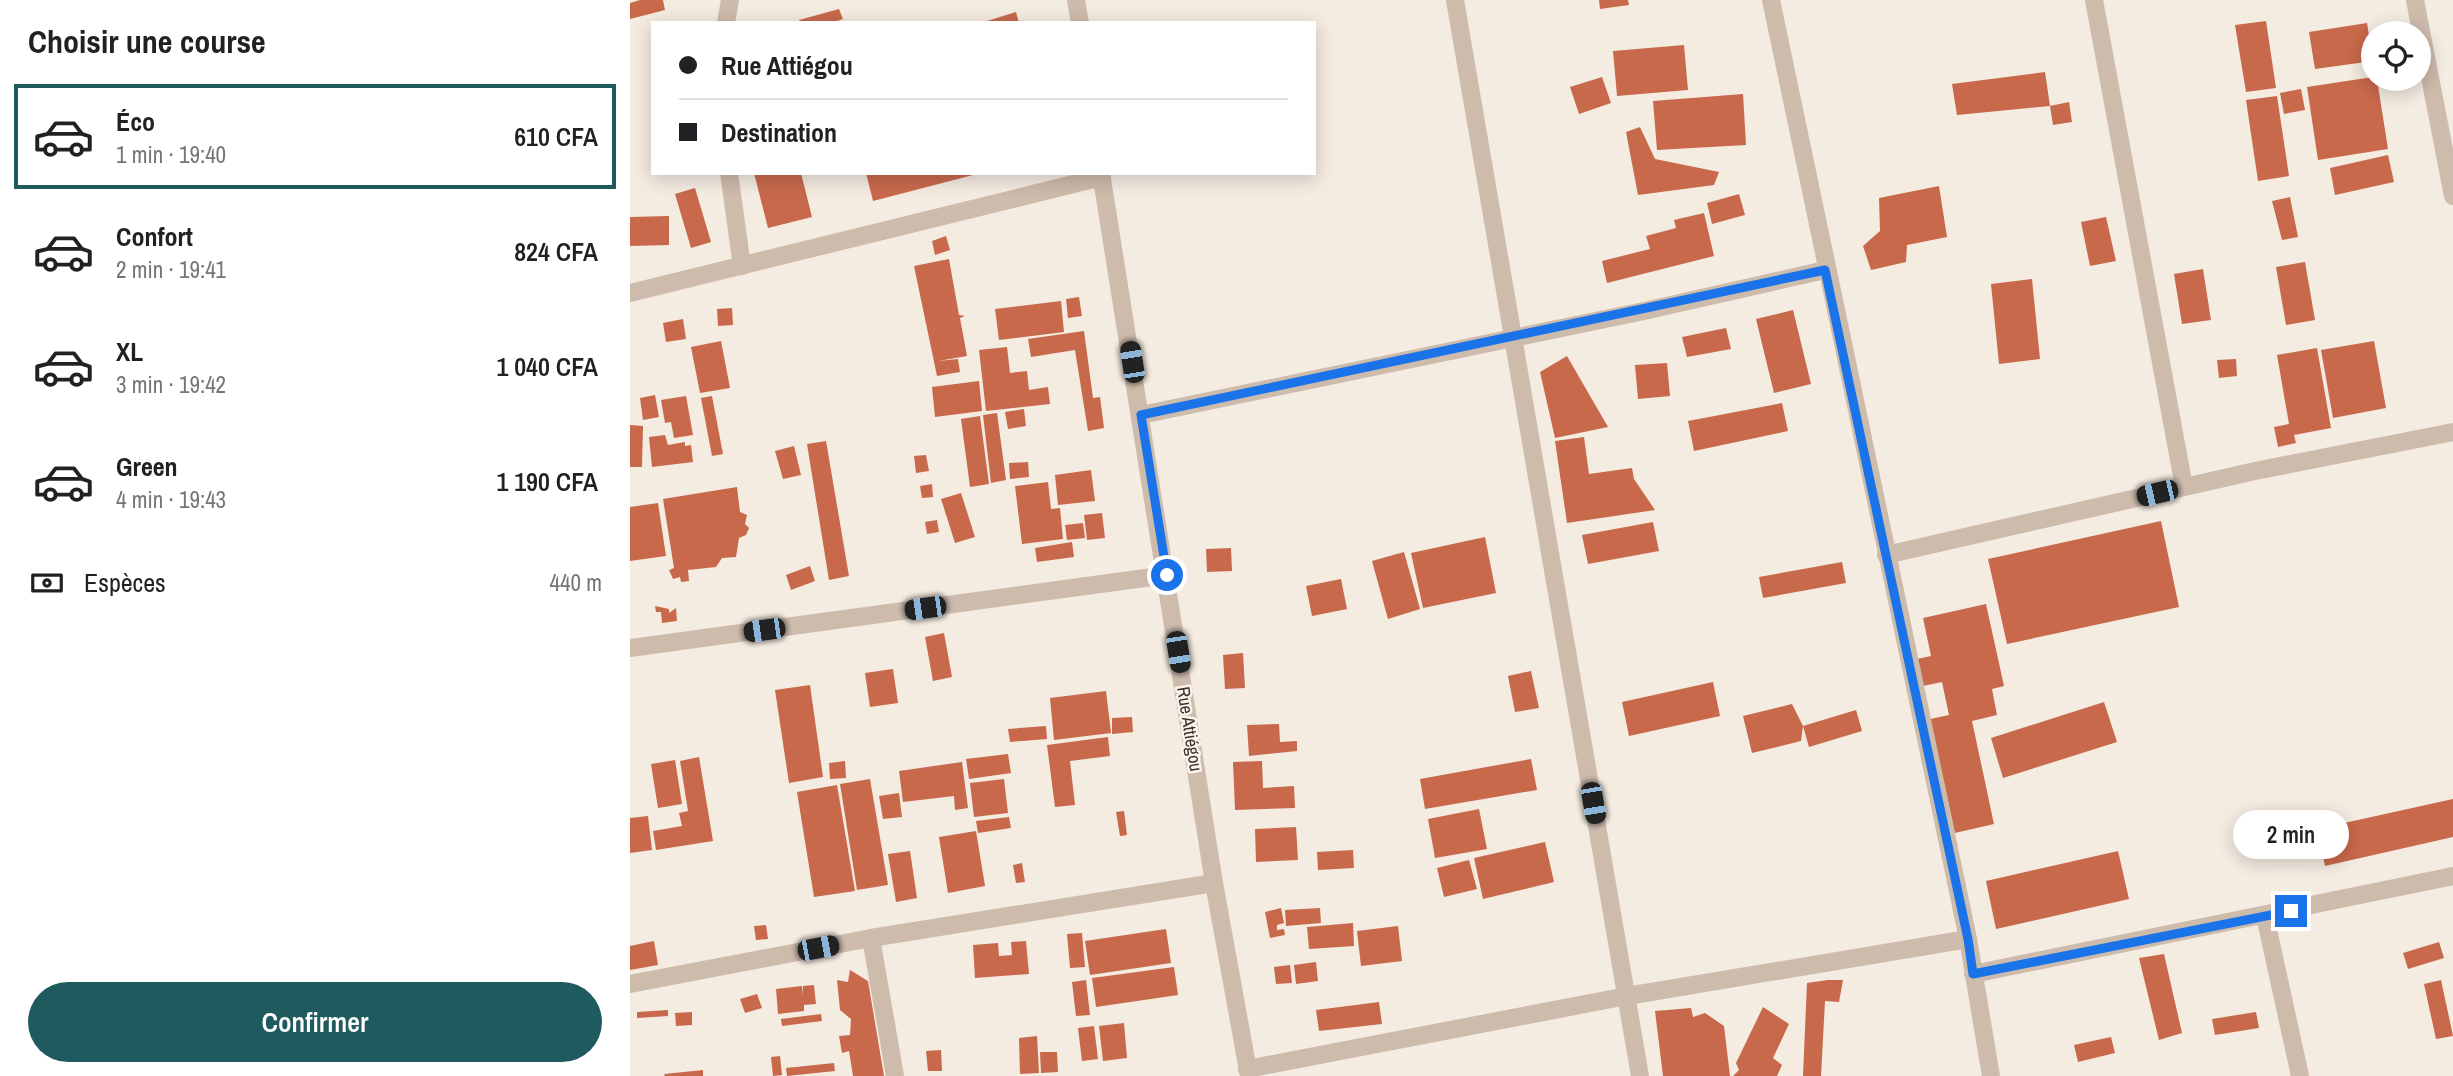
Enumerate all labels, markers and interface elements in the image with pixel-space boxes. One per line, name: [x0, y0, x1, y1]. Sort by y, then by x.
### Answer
text: Choisir une course: [28, 20, 266, 63]
map controls: [2361, 21, 2431, 91]
button: locate: [2361, 21, 2431, 91]
text: Rue Attiégou: [721, 48, 853, 83]
text: Éco: [116, 104, 155, 139]
icon: car: [32, 105, 95, 168]
text: Destination: [721, 115, 837, 150]
text: 610 CFA: [514, 119, 598, 154]
text: 1 min · 19:40: [116, 139, 226, 170]
text: Confort: [116, 219, 193, 254]
icon: car: [32, 220, 95, 283]
text: 824 CFA: [514, 234, 598, 269]
text: 2 min · 19:41: [116, 254, 226, 285]
text: XL: [116, 334, 143, 369]
icon: car: [32, 335, 95, 398]
car: [1119, 340, 1146, 384]
text: 1 040 CFA: [496, 349, 598, 384]
text: 3 min · 19:42: [116, 369, 226, 400]
text: Green: [116, 449, 178, 484]
icon: car: [32, 450, 95, 513]
text: 1 190 CFA: [496, 464, 598, 499]
car: [2135, 478, 2180, 508]
text: 4 min · 19:43: [116, 484, 226, 515]
route start: [1151, 559, 1183, 591]
icon: cash: [28, 564, 66, 602]
text: Espèces: [84, 565, 166, 600]
text: 440 m: [550, 567, 602, 598]
car: [903, 595, 948, 621]
car: [742, 617, 787, 643]
car: [1165, 630, 1192, 674]
street label: Rue Attiégou: [1171, 685, 1209, 773]
car: [1580, 780, 1607, 826]
callout: 2 min: [2233, 810, 2349, 858]
text: 2 min: [2267, 819, 2315, 850]
route end: [2275, 895, 2307, 927]
car: [796, 934, 841, 962]
button: Confirmer: [28, 982, 602, 1062]

